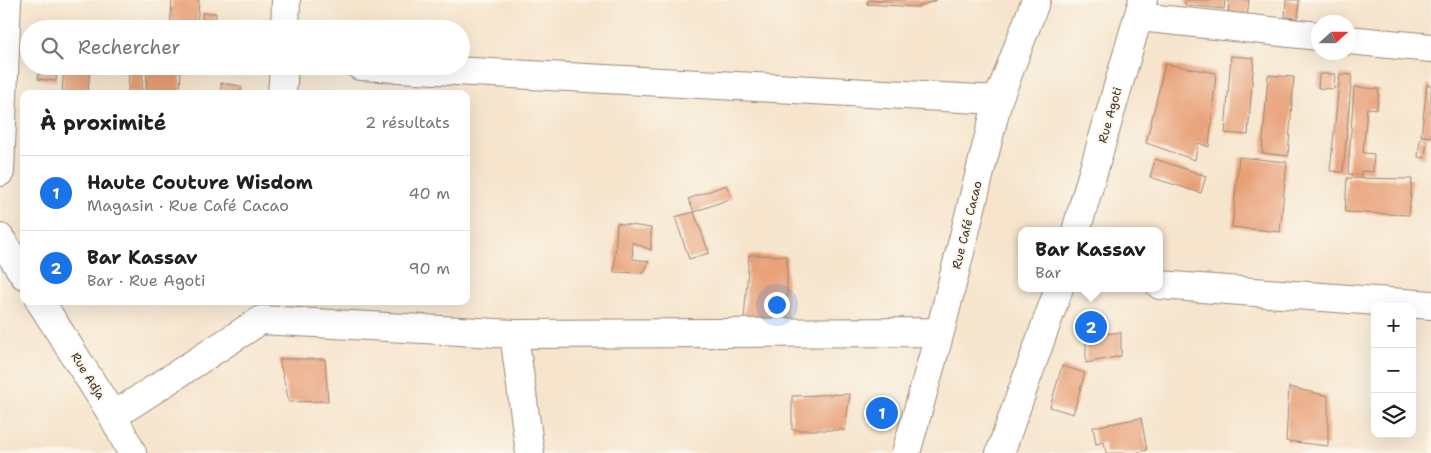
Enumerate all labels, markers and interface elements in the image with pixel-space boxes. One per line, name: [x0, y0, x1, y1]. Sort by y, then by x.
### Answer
north arrow: [1311, 15, 1356, 60]
search box: [20, 20, 470, 75]
icon: search: [38, 34, 66, 62]
text: Rechercher: [78, 35, 181, 60]
street label: Rue Agoti: [1094, 85, 1126, 145]
text: À proximité: [40, 109, 166, 137]
text: 2 résultats: [365, 112, 450, 133]
text: Haute Couture Wisdom: [87, 170, 313, 195]
street label: Rue Café Cacao: [948, 179, 986, 271]
text: 1: [52, 183, 60, 204]
text: 40 m: [408, 183, 450, 204]
text: Magasin · Rue Café Cacao: [87, 195, 289, 216]
popup: [1018, 227, 1163, 292]
text: Bar Kassav: [1035, 237, 1146, 262]
text: Bar Kassav: [87, 245, 198, 270]
text: 2: [50, 258, 62, 279]
text: 90 m: [409, 258, 450, 279]
text: Bar: [1035, 262, 1062, 283]
text: Bar · Rue Agoti: [87, 270, 205, 291]
your location: [764, 292, 790, 318]
map controls: [1371, 303, 1416, 438]
button: +: [1371, 303, 1416, 348]
pin: 2: [1075, 308, 1107, 346]
button: −: [1371, 348, 1416, 393]
street label: Rue Adja: [67, 349, 109, 403]
button: layers: [1371, 393, 1416, 438]
pin: 1: [866, 394, 898, 432]

